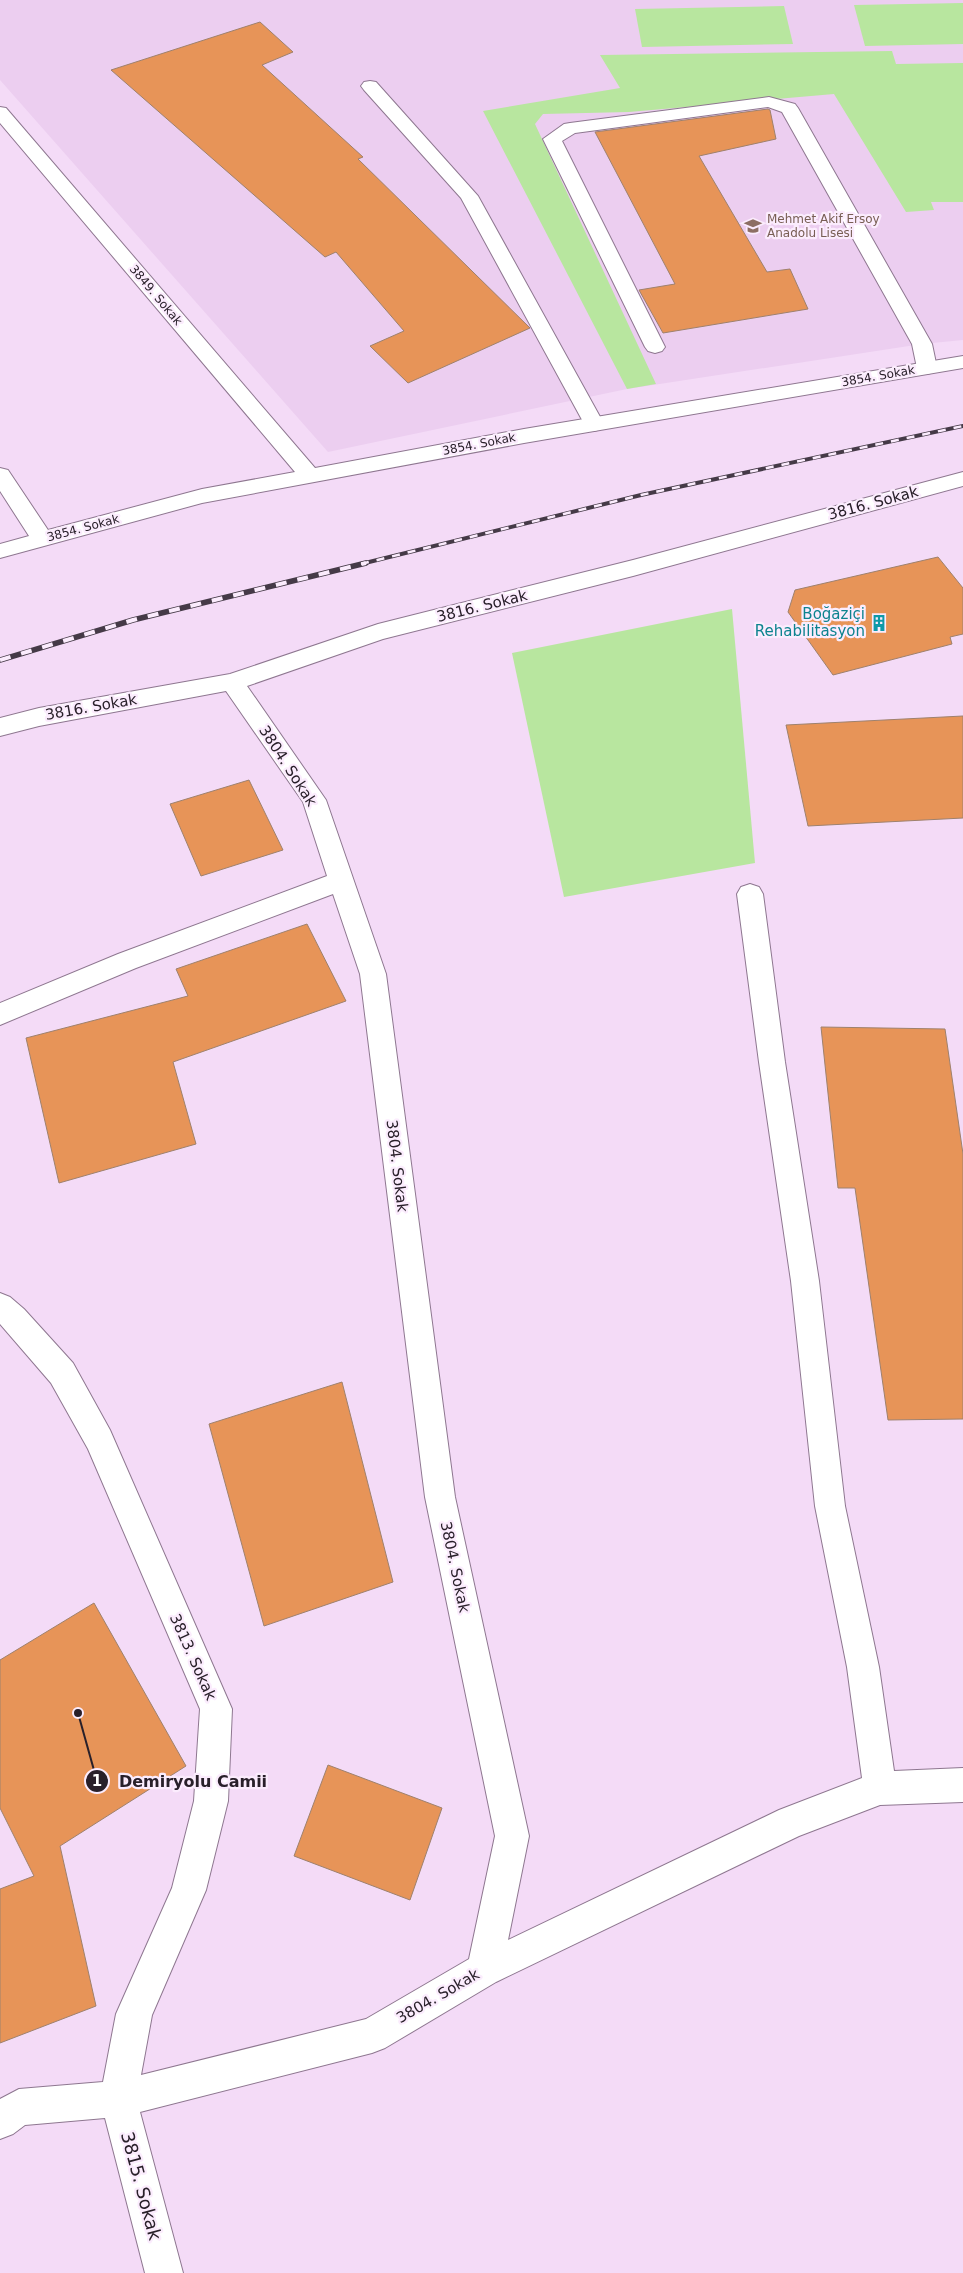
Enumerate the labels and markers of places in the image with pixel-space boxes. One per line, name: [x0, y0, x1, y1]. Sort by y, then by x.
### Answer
place label: Mehmet Akif Ersoy Anadolu Lisesi: [767, 212, 880, 240]
school or university icon: Mehmet Akif Ersoy Anadolu Lisesi: [743, 216, 763, 236]
place label: Boğaziçi Rehabilitasyon: [755, 605, 865, 640]
building icon: Boğaziçi Rehabilitasyon: [869, 613, 889, 633]
callout: Demiryolu Camii: [84, 1765, 277, 1796]

